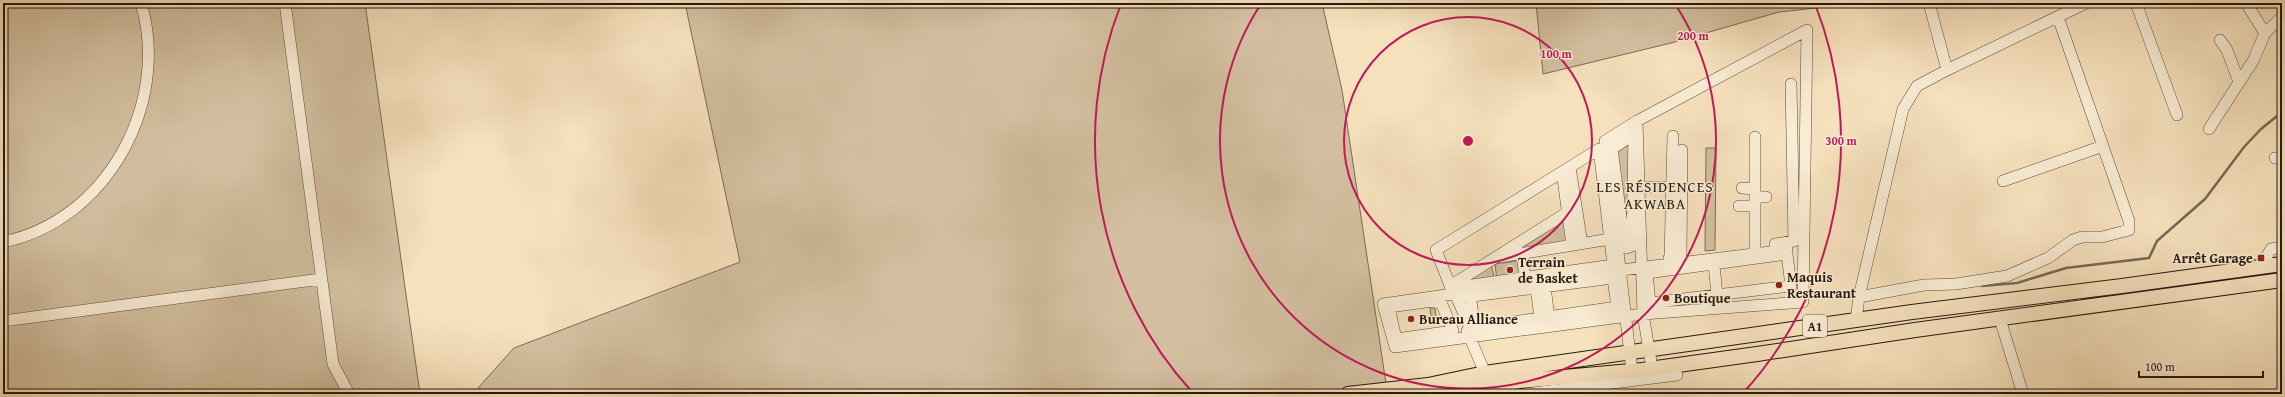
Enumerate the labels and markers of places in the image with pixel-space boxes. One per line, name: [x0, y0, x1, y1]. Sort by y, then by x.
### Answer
centre of rings: [1461, 134, 1475, 148]
place label: Arrêt Garage: [2173, 248, 2253, 268]
place label: Terrain de Basket: [1518, 252, 1578, 288]
marker: Arrêt Garage: [2256, 253, 2266, 263]
marker: Terrain de Basket: [1505, 265, 1515, 275]
place label: Maquis Restaurant: [1787, 267, 1857, 303]
marker: Maquis Restaurant: [1774, 280, 1784, 290]
place label: Boutique: [1674, 288, 1731, 308]
marker: Boutique: [1661, 293, 1671, 303]
place label: Bureau Alliance: [1419, 309, 1518, 329]
marker: Bureau Alliance: [1406, 314, 1416, 324]

